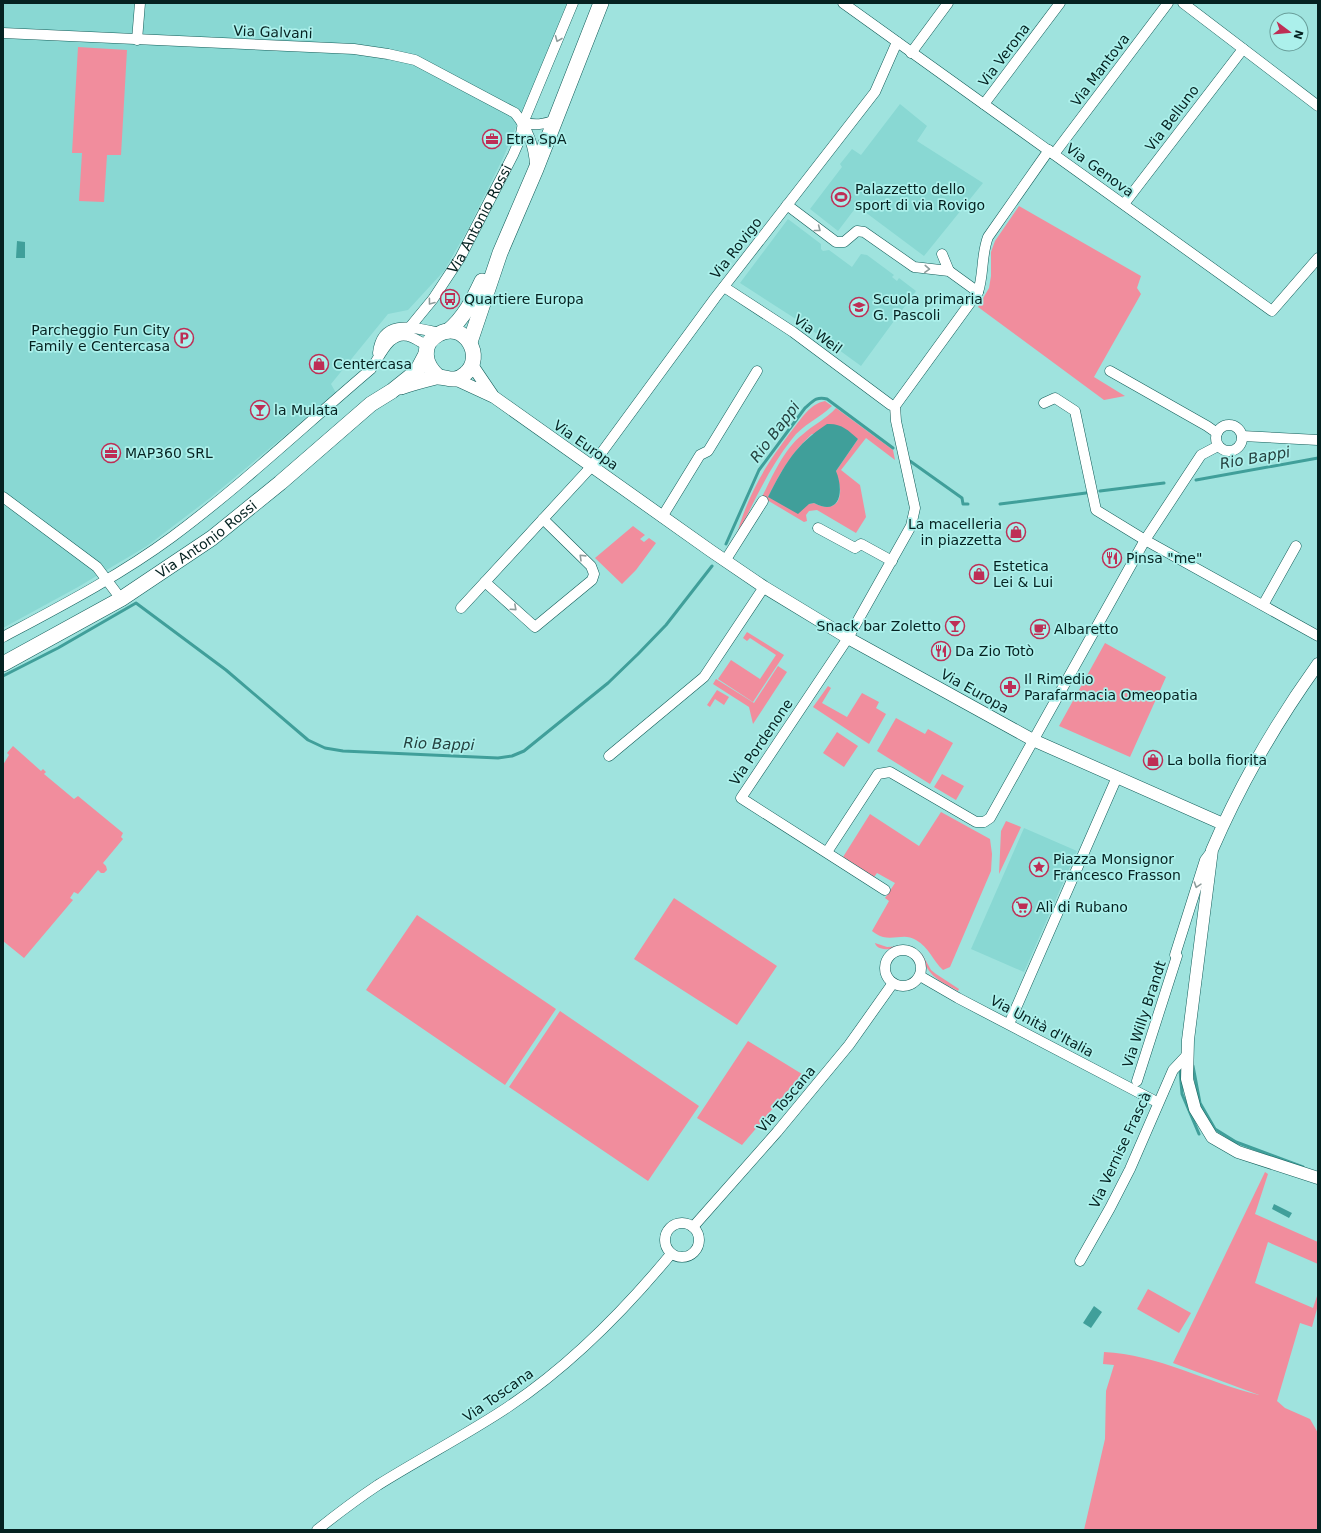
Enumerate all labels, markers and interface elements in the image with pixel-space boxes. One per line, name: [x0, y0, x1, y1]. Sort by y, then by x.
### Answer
north arrow: [1269, 12, 1309, 52]
street label: Via Verona: [975, 20, 1033, 90]
street label: Via Galvani: [233, 23, 313, 41]
text: N: [1291, 28, 1306, 41]
street label: Via Mantova: [1068, 31, 1132, 109]
one-way arrow: [555, 36, 563, 43]
street label: Via Belluno: [1142, 82, 1202, 154]
office icon: Etra SpA: [481, 128, 503, 150]
place label: Etra SpA: [506, 131, 567, 147]
street label: Via Genova: [1063, 140, 1137, 200]
street label: Via Antonio Rossi: [444, 162, 515, 276]
place label: Palazzetto dello sport di via Rovigo: [855, 181, 985, 213]
sports icon: Palazzetto dello sport di via Rovigo: [830, 186, 852, 208]
street label: Via Rovigo: [707, 214, 765, 282]
one-way arrow: [813, 224, 820, 231]
one-way arrow: [924, 265, 930, 273]
bus stop icon: Quartiere Europa: [439, 288, 461, 310]
place label: Quartiere Europa: [464, 291, 584, 307]
place label: Scuola primaria G. Pascoli: [873, 291, 983, 323]
school or university icon: Scuola primaria G. Pascoli: [848, 296, 870, 318]
one-way arrow: [428, 298, 435, 305]
street label: Via Weil: [791, 311, 845, 357]
place label: Parcheggio Fun City Family e Centercasa: [28, 322, 170, 354]
parking icon: Parcheggio Fun City Family e Centercasa: [173, 327, 195, 349]
shop icon: Centercasa: [308, 353, 330, 375]
place label: Centercasa: [333, 356, 412, 372]
water label: Rio Bappi: [746, 397, 804, 466]
bar icon: la Mulata: [249, 399, 271, 421]
place label: la Mulata: [274, 402, 338, 418]
street label: Via Europa: [551, 417, 621, 473]
office icon: MAP360 SRL: [100, 442, 122, 464]
water label: Rio Bappi: [1218, 443, 1292, 473]
place label: MAP360 SRL: [125, 445, 213, 461]
street label: Via Antonio Rossi: [153, 497, 260, 581]
place label: La macelleria in piazzetta: [908, 516, 1002, 548]
shop icon: La macelleria in piazzetta: [1005, 521, 1027, 543]
restaurant icon: Pinsa "me": [1101, 547, 1123, 569]
place label: Pinsa "me": [1126, 550, 1202, 566]
one-way arrow: [579, 554, 587, 562]
place label: Estetica Lei & Lui: [993, 558, 1053, 590]
shop icon: Estetica Lei & Lui: [968, 563, 990, 585]
one-way arrow: [509, 604, 516, 611]
bar icon: Snack bar Zoletto: [944, 615, 966, 637]
place label: Snack bar Zoletto: [817, 618, 941, 634]
cafe icon: Albaretto: [1029, 618, 1051, 640]
place label: Albaretto: [1054, 621, 1119, 637]
restaurant icon: Da Zio Totò: [930, 640, 952, 662]
place label: Da Zio Totò: [955, 643, 1034, 659]
street label: Via Europa: [938, 666, 1012, 716]
place label: Il Rimedio Parafarmacia Omeopatia: [1024, 671, 1198, 703]
pharmacy icon: Il Rimedio Parafarmacia Omeopatia: [999, 676, 1021, 698]
street label: Via Pordenone: [726, 696, 796, 788]
water label: Rio Bappi: [403, 734, 476, 754]
shop icon: La bolla fiorita: [1142, 749, 1164, 771]
place label: La bolla fiorita: [1167, 752, 1267, 768]
place label: Piazza Monsignor Francesco Frasson: [1053, 851, 1181, 883]
place icon: Piazza Monsignor Francesco Frasson: [1028, 856, 1050, 878]
one-way arrow: [1193, 882, 1202, 889]
supermarket icon: Alì di Rubano: [1011, 896, 1033, 918]
place label: Alì di Rubano: [1036, 899, 1128, 915]
street label: Via Willy Brandt: [1119, 958, 1169, 1069]
street label: Via Unità d'Italia: [987, 992, 1097, 1060]
street label: Via Toscana: [754, 1062, 818, 1136]
street label: Via Vernise Frascà: [1086, 1089, 1154, 1211]
street label: Via Toscana: [460, 1365, 536, 1425]

